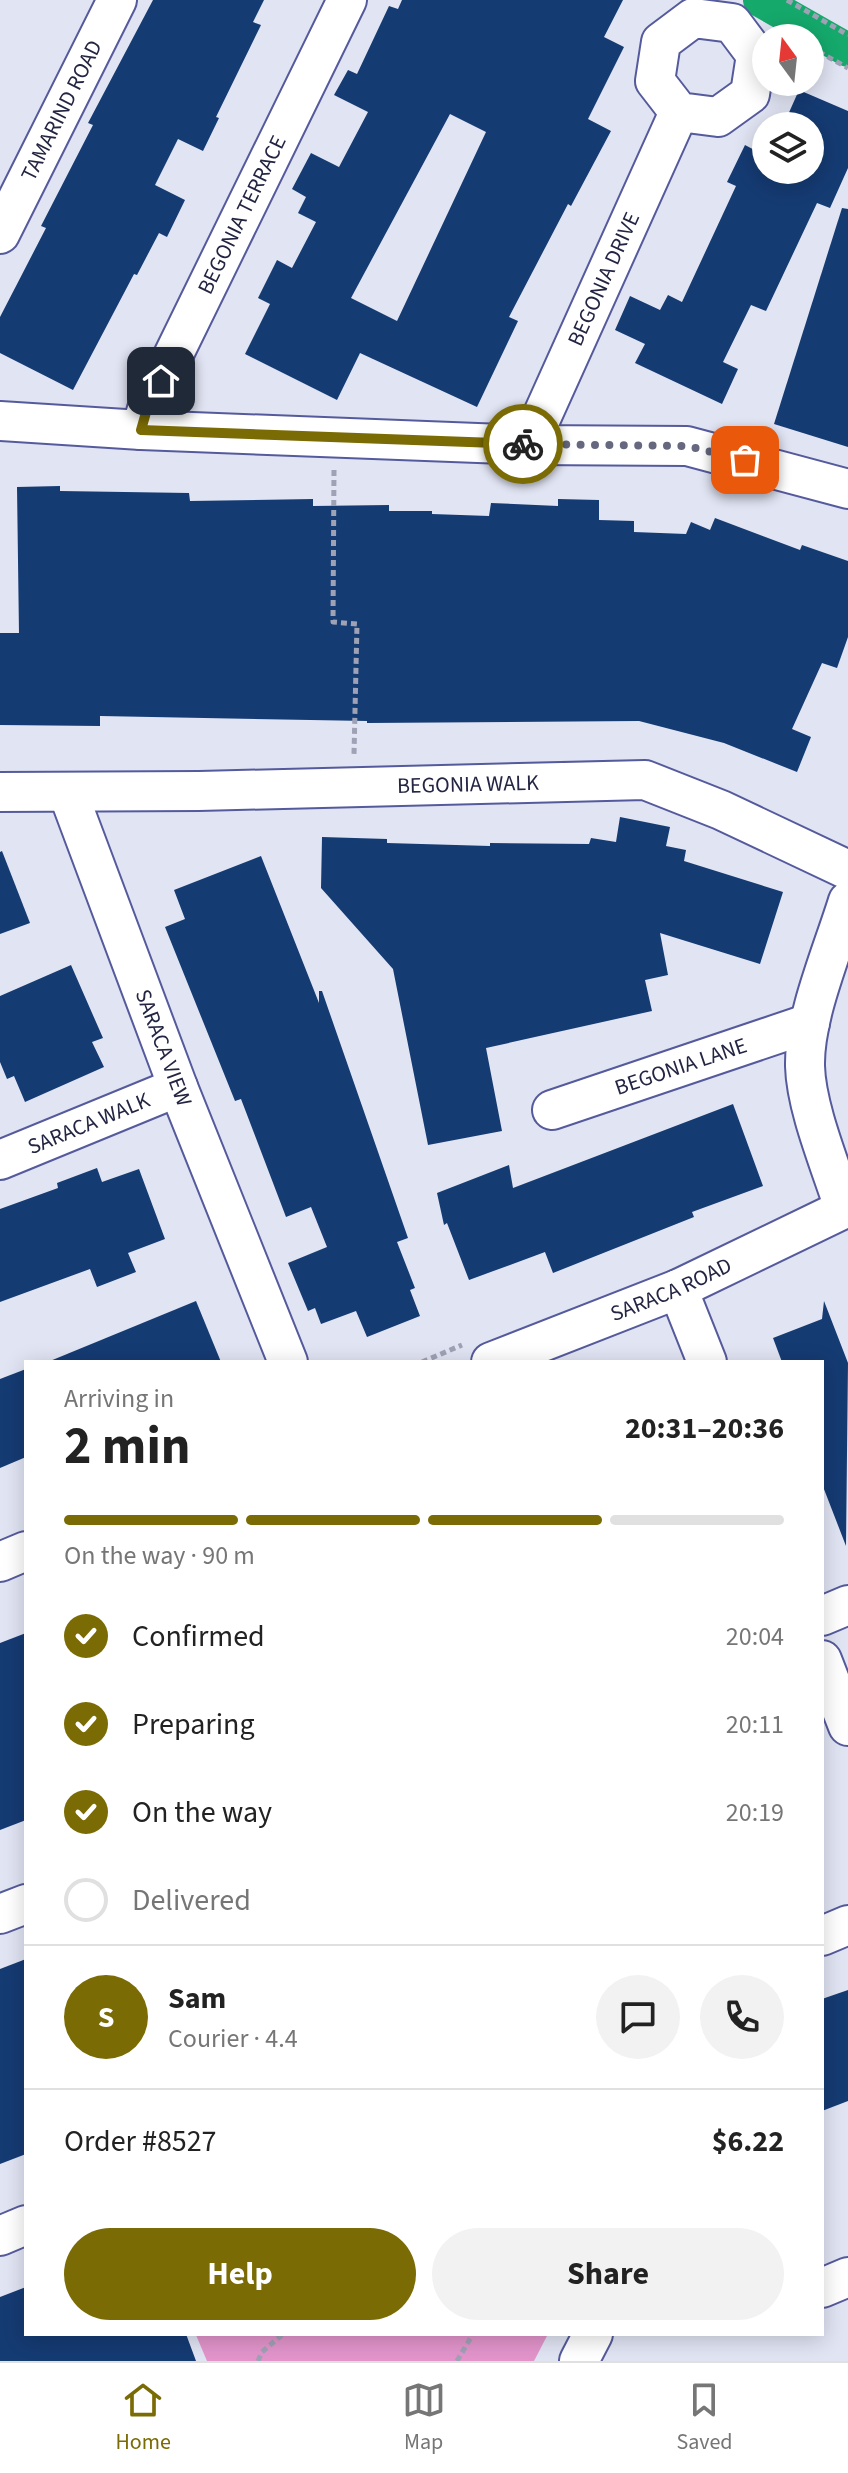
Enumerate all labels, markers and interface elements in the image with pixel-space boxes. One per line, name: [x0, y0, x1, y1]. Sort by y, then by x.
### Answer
north arrow: [752, 24, 824, 96]
map controls: [752, 24, 824, 184]
street label: TAMARIND ROAD: [13, 35, 110, 186]
button: layers: [752, 112, 824, 184]
street label: BEGONIA TERRACE: [189, 130, 294, 300]
street label: BEGONIA DRIVE: [560, 207, 648, 351]
pin: [127, 347, 195, 415]
icon: home: [139, 359, 183, 403]
courier: [483, 404, 563, 484]
icon: bike: [501, 422, 545, 466]
pin: [711, 426, 779, 494]
icon: bag: [723, 438, 767, 482]
street label: BEGONIA WALK: [397, 767, 539, 802]
street label: SARACA VIEW: [127, 985, 200, 1111]
street label: BEGONIA LANE: [611, 1029, 751, 1104]
street label: SARACA WALK: [23, 1084, 155, 1163]
street label: SARACA ROAD: [606, 1249, 737, 1330]
text: Arriving in: [64, 1380, 174, 1417]
text: 20:31–20:36: [625, 1407, 784, 1450]
text: 2 min: [64, 1410, 191, 1484]
text: On the way · 90 m: [64, 1537, 255, 1574]
icon: check: [64, 1614, 108, 1658]
text: Confirmed: [132, 1615, 265, 1658]
text: 20:04: [726, 1618, 784, 1655]
icon: check: [64, 1702, 108, 1746]
text: Preparing: [132, 1703, 255, 1746]
text: 20:11: [726, 1706, 784, 1743]
icon: check: [64, 1790, 108, 1834]
text: On the way: [132, 1791, 272, 1834]
text: 20:19: [726, 1794, 784, 1831]
text: Delivered: [132, 1879, 251, 1922]
button: chat: [596, 1975, 680, 2059]
button: phone: [700, 1975, 784, 2059]
text: Sam: [168, 1977, 226, 2020]
text: S: [98, 1996, 114, 2039]
text: Courier · 4.4: [168, 2020, 298, 2057]
text: Order #8527: [64, 2120, 217, 2163]
text: $6.22: [712, 2120, 784, 2163]
button: Help: [64, 2228, 416, 2320]
button: Share: [432, 2228, 784, 2320]
tab: Home: [115, 2378, 171, 2458]
tab: Map: [402, 2378, 446, 2458]
tab: Saved: [676, 2378, 733, 2458]

